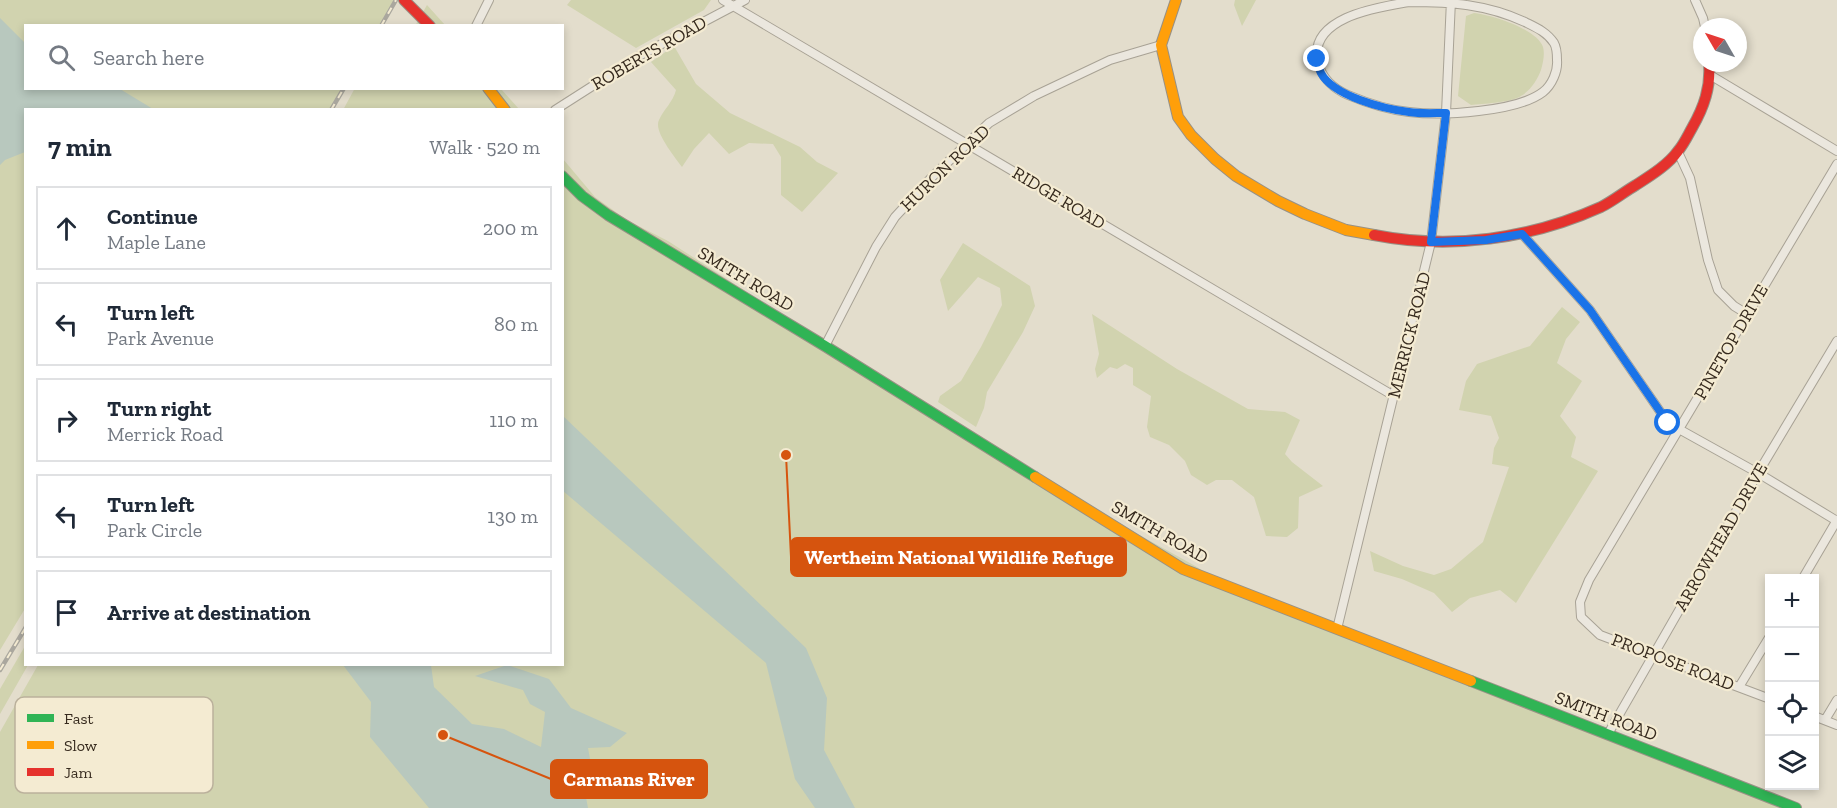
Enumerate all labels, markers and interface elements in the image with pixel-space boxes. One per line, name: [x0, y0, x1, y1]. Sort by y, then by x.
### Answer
street label: ROBERTS ROAD: [588, 11, 710, 95]
north arrow: [1693, 18, 1747, 72]
search box: [24, 24, 564, 90]
icon: search: [45, 41, 78, 74]
text: Search here: [93, 44, 204, 71]
route end: [1303, 45, 1329, 71]
street label: HURON ROAD: [896, 120, 994, 216]
text: 7 min: [48, 131, 112, 163]
text: Walk · 520 m: [430, 135, 540, 159]
street label: RIDGE ROAD: [1008, 162, 1110, 234]
text: Continue: [107, 203, 198, 230]
icon: ahead: [50, 212, 83, 245]
text: 200 m: [483, 216, 538, 240]
text: Maple Lane: [107, 230, 206, 254]
street label: SMITH ROAD: [694, 242, 798, 316]
street label: MERRICK ROAD: [1383, 270, 1435, 400]
street label: PINETOP DRIVE: [1689, 280, 1773, 404]
text: Turn left: [107, 299, 194, 326]
icon: left: [50, 308, 83, 341]
text: 80 m: [494, 312, 538, 336]
text: Park Avenue: [107, 326, 214, 350]
text: Turn right: [107, 395, 211, 422]
icon: right: [50, 404, 83, 437]
text: 110 m: [489, 408, 538, 432]
route start: [1654, 409, 1680, 435]
text: Merrick Road: [107, 422, 223, 446]
street label: ARROWHEAD DRIVE: [1670, 459, 1772, 615]
text: Turn left: [107, 491, 194, 518]
street label: SMITH ROAD: [1108, 495, 1212, 569]
icon: left: [50, 500, 83, 533]
text: 130 m: [487, 504, 538, 528]
text: Park Circle: [107, 518, 202, 542]
callout: Wertheim National Wildlife Refuge: [791, 538, 1126, 576]
text: Wertheim National Wildlife Refuge: [804, 545, 1114, 569]
map controls: [1765, 574, 1819, 790]
button: +: [1765, 574, 1819, 628]
icon: arrive: [50, 596, 83, 629]
text: Arrive at destination: [107, 599, 310, 626]
street label: PROPOSE ROAD: [1609, 628, 1737, 696]
button: −: [1765, 628, 1819, 682]
button: locate: [1765, 682, 1819, 736]
street label: SMITH ROAD: [1552, 686, 1660, 746]
legend: [15, 697, 213, 793]
text: Fast: [64, 709, 93, 728]
text: Slow: [64, 736, 98, 755]
button: layers: [1765, 736, 1819, 790]
callout: Carmans River: [551, 760, 707, 798]
text: Jam: [64, 763, 93, 782]
text: Carmans River: [563, 767, 695, 791]

